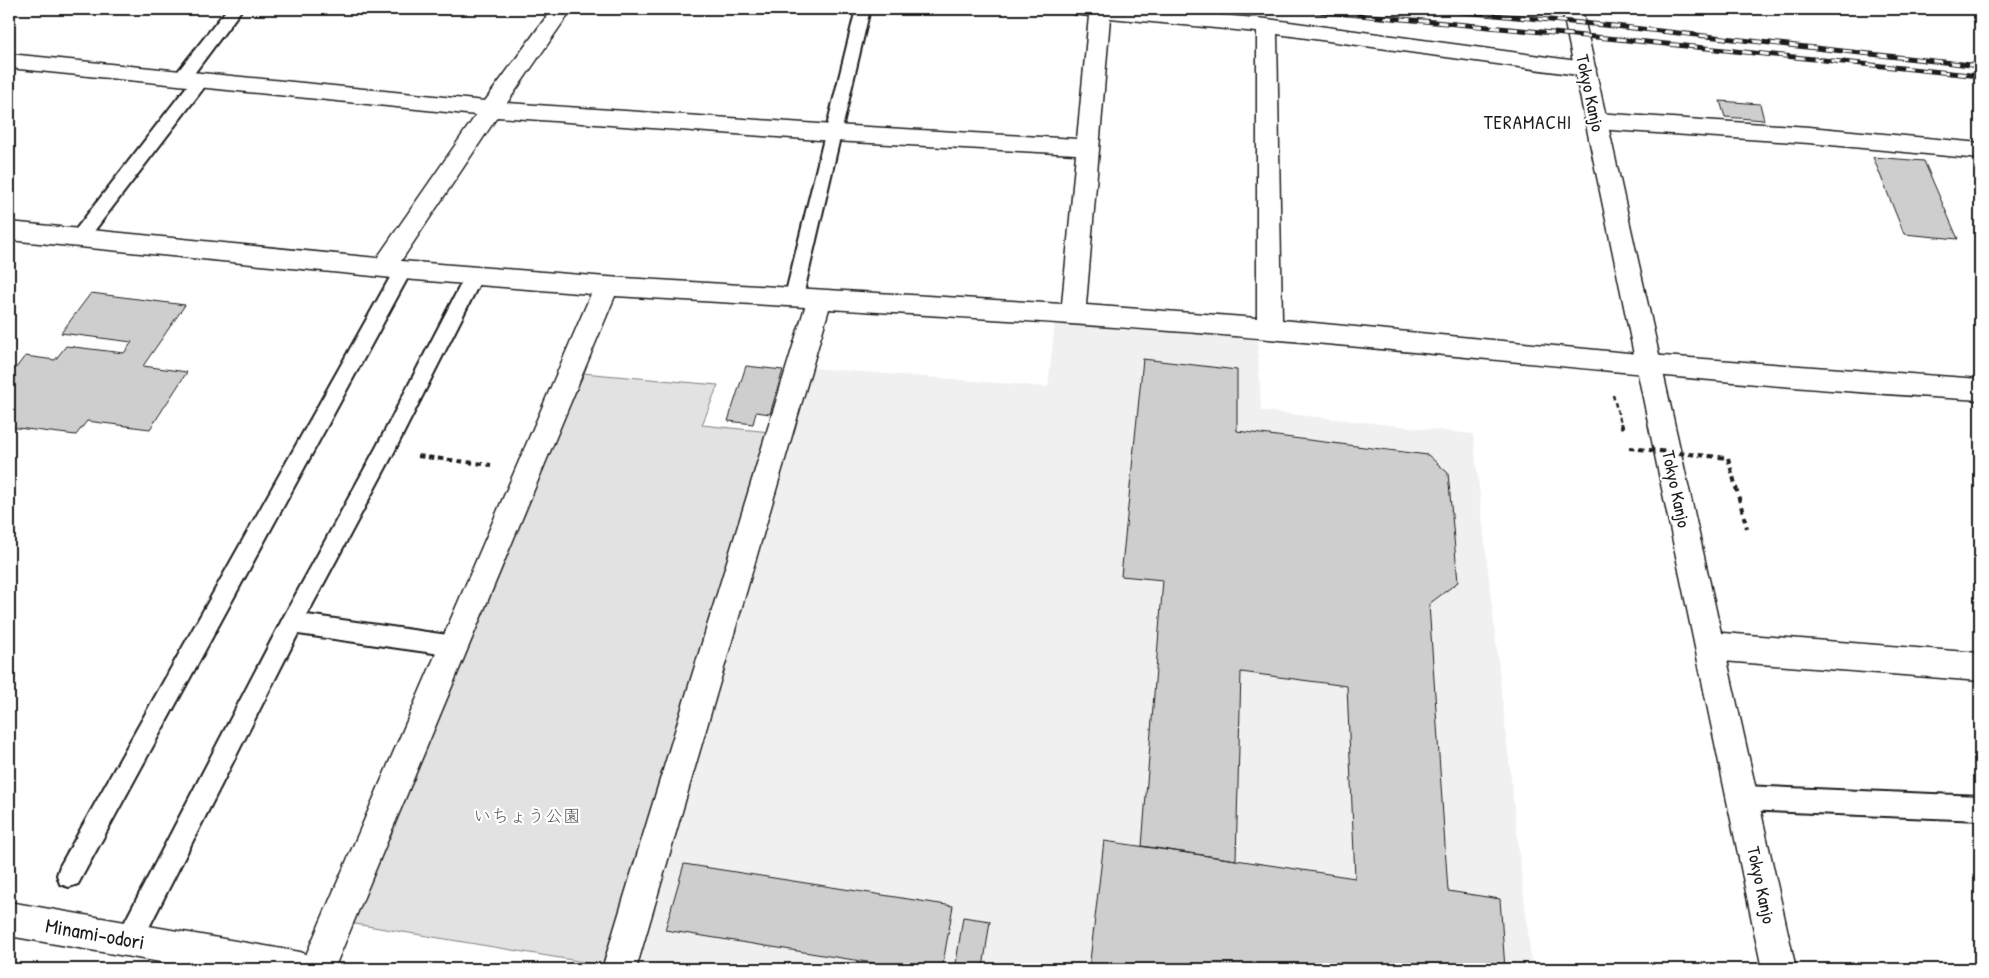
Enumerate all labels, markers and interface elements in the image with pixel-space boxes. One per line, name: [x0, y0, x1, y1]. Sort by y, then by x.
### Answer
street label: Tokyo Kanjo: [1570, 52, 1611, 134]
district label: TERAMACHI: [1484, 109, 1572, 135]
street label: Tokyo Kanjo: [1656, 448, 1697, 530]
park label: いちょう公園: [473, 803, 581, 828]
street label: Tokyo Kanjo: [1741, 844, 1782, 926]
street label: Minami-odori: [43, 911, 147, 956]

